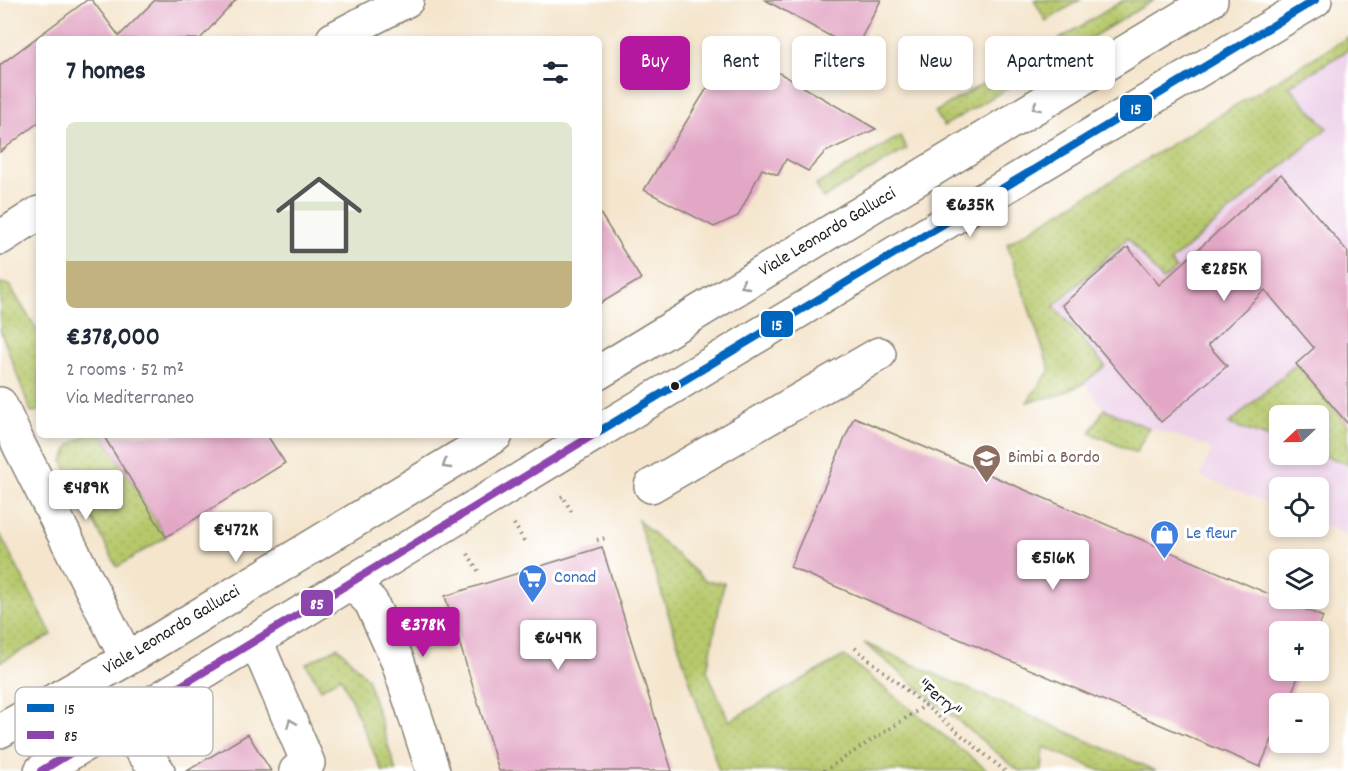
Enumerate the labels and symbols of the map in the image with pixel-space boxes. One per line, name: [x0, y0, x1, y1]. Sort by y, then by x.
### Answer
line badge: 15: [1119, 94, 1153, 122]
text: 15: [1131, 99, 1141, 122]
one-way arrow: [1032, 100, 1042, 111]
street label: Viale Leonardo Gallucci: [755, 182, 901, 284]
pin: €635K: [928, 187, 1012, 238]
pin: €285K: [1182, 251, 1266, 302]
one-way arrow: [740, 277, 750, 289]
line badge: 15: [760, 310, 794, 338]
text: 15: [772, 315, 782, 338]
unlabelled marker: [669, 380, 681, 392]
north arrow: [1269, 405, 1329, 465]
school or university icon: Bimbi a Bordo: [971, 442, 1003, 484]
place label: Bimbi a Bordo: [1008, 446, 1100, 471]
one-way arrow: [442, 458, 452, 470]
pin: €489K: [44, 470, 128, 521]
pin: €472K: [194, 512, 278, 563]
shop icon: Le fleur: [1149, 518, 1181, 560]
place label: Le fleur: [1186, 522, 1237, 547]
pin: €516K: [1011, 540, 1095, 591]
supermarket icon: Conad: [517, 562, 549, 604]
place label: Conad: [554, 566, 596, 591]
street label: Viale Leonardo Gallucci: [99, 580, 245, 682]
line badge: 85: [300, 589, 334, 617]
text: 85: [310, 594, 324, 617]
pin: €378K: [381, 607, 465, 658]
pin: €649K: [516, 620, 600, 671]
street label: "Ferry": [912, 674, 966, 724]
legend: [15, 687, 213, 756]
text: 15: [64, 699, 75, 722]
one-way arrow: [286, 718, 298, 729]
text: 85: [64, 726, 78, 749]

